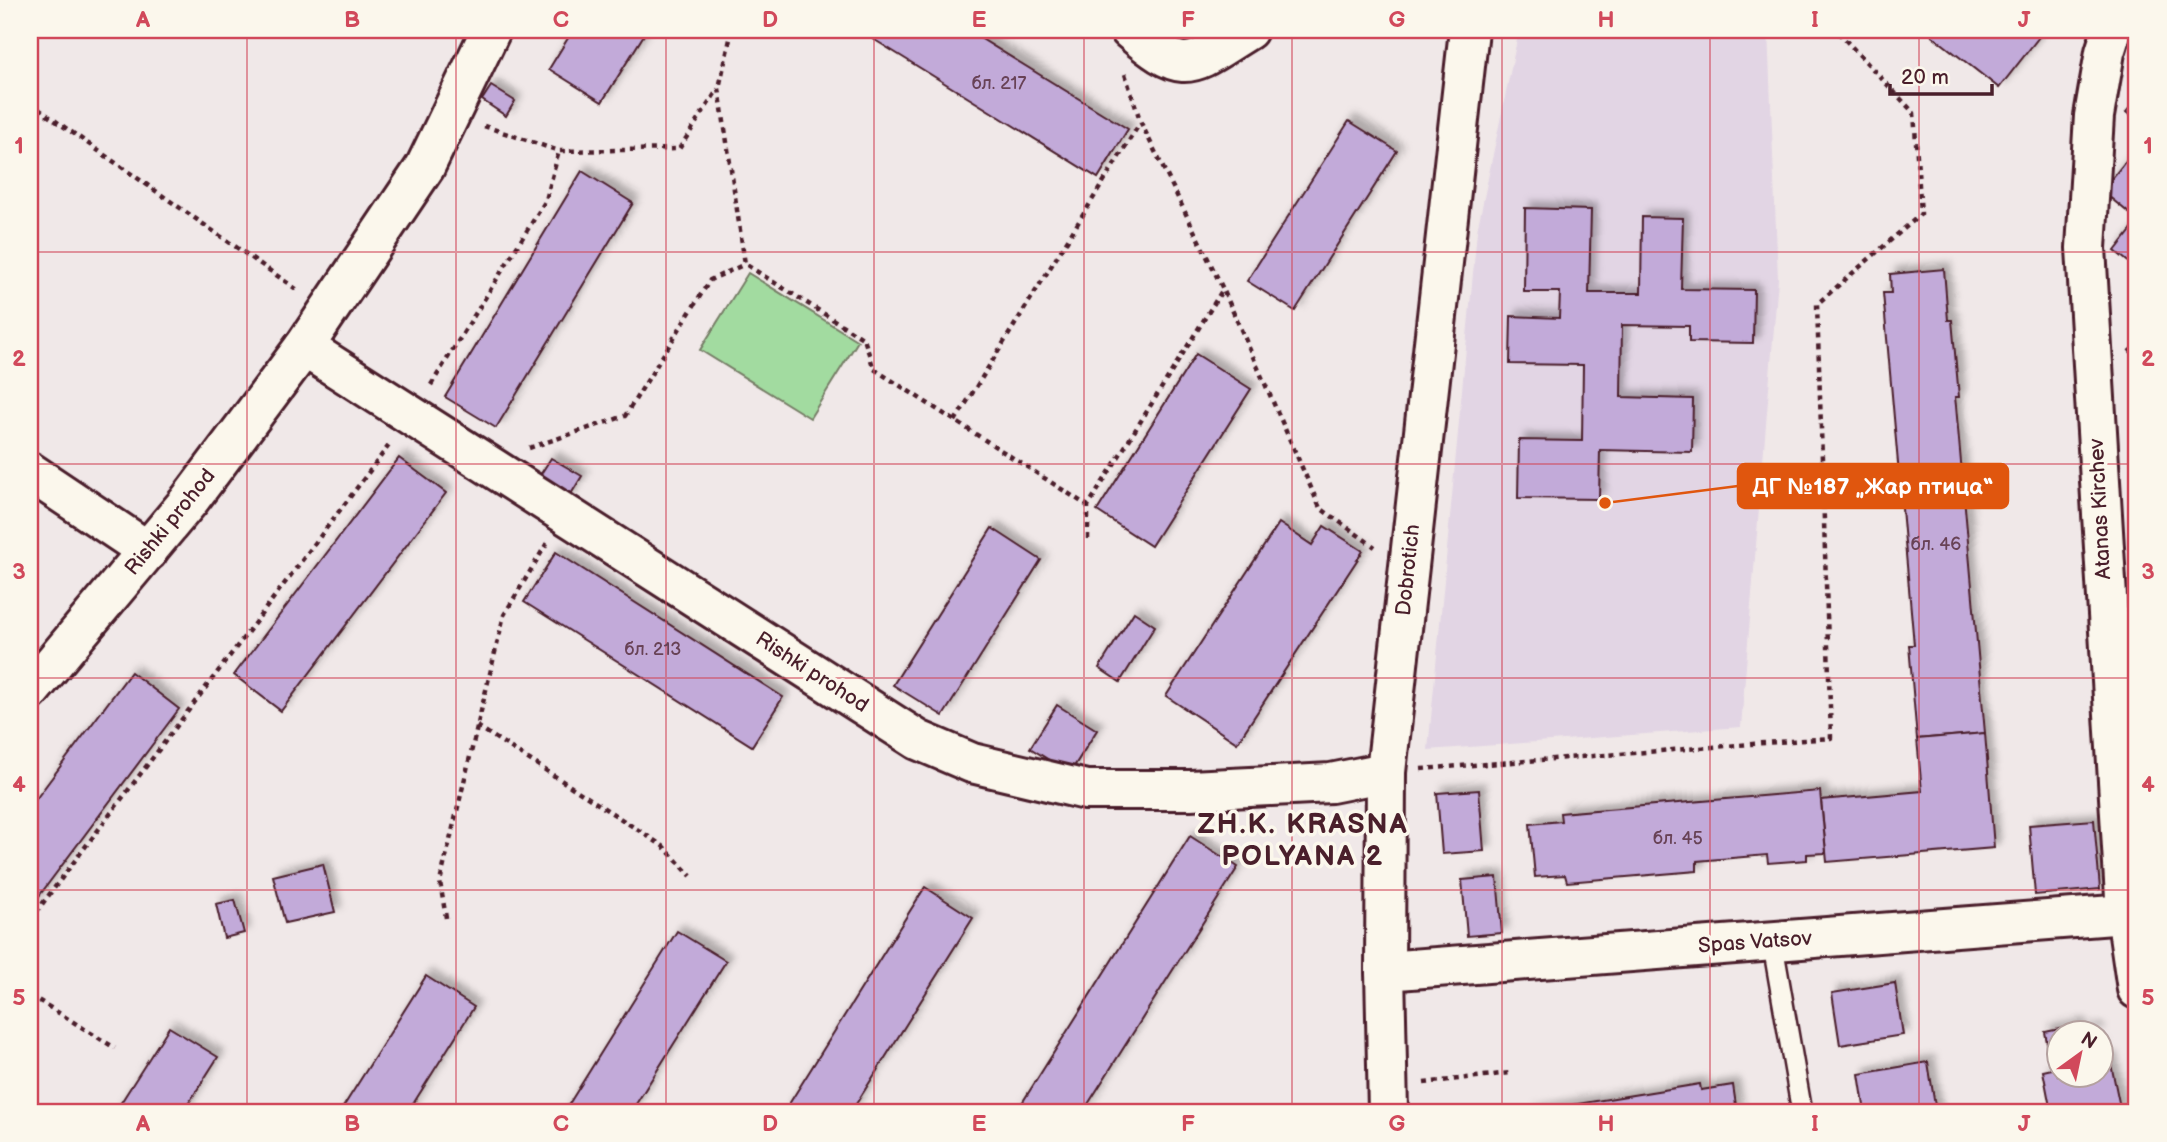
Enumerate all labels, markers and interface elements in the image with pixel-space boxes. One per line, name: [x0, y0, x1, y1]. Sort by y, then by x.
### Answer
text: A: [135, 6, 151, 34]
text: B: [344, 6, 360, 34]
text: C: [553, 6, 569, 34]
text: D: [762, 6, 778, 34]
text: E: [972, 6, 987, 34]
text: F: [1181, 6, 1195, 34]
text: G: [1389, 6, 1406, 34]
text: H: [1597, 6, 1615, 34]
text: I: [1811, 6, 1819, 34]
text: J: [2018, 6, 2031, 34]
scale bar: [1890, 52, 1992, 96]
text: 20 m: [1901, 65, 1949, 90]
house number: бл. 217: [972, 73, 1026, 94]
text: 1: [14, 132, 24, 160]
text: 1: [2143, 132, 2153, 160]
text: 2: [12, 345, 26, 373]
text: 2: [2141, 345, 2155, 373]
street label: Atanas Kirchev: [2084, 437, 2116, 580]
street label: Rishki prohod: [120, 464, 220, 580]
callout: ДГ №187 „Жар птица“: [1738, 464, 2008, 508]
text: ДГ №187 „Жар птица“: [1752, 473, 1994, 501]
street label: Dobrotich: [1391, 523, 1425, 617]
house number: бл. 46: [1911, 534, 1961, 555]
text: 3: [12, 558, 26, 586]
text: 3: [2141, 558, 2155, 586]
street label: Rishki prohod: [751, 626, 873, 718]
house number: бл. 213: [625, 639, 681, 660]
text: 4: [12, 771, 26, 799]
text: 4: [2141, 771, 2155, 799]
district label: ZH.K. KRASNA POLYANA 2: [1197, 808, 1409, 873]
house number: бл. 45: [1653, 828, 1703, 849]
street label: Spas Vatsov: [1697, 925, 1814, 958]
text: 5: [12, 984, 26, 1012]
text: 5: [2141, 984, 2155, 1012]
north arrow: [2044, 1020, 2114, 1090]
text: N: [2076, 1027, 2101, 1055]
text: A: [135, 1110, 151, 1138]
text: B: [344, 1110, 360, 1138]
text: C: [553, 1110, 569, 1138]
text: D: [762, 1110, 778, 1138]
text: E: [972, 1110, 987, 1138]
text: F: [1181, 1110, 1195, 1138]
text: G: [1389, 1110, 1406, 1138]
text: H: [1597, 1110, 1615, 1138]
text: I: [1811, 1110, 1819, 1138]
text: J: [2018, 1110, 2031, 1138]

